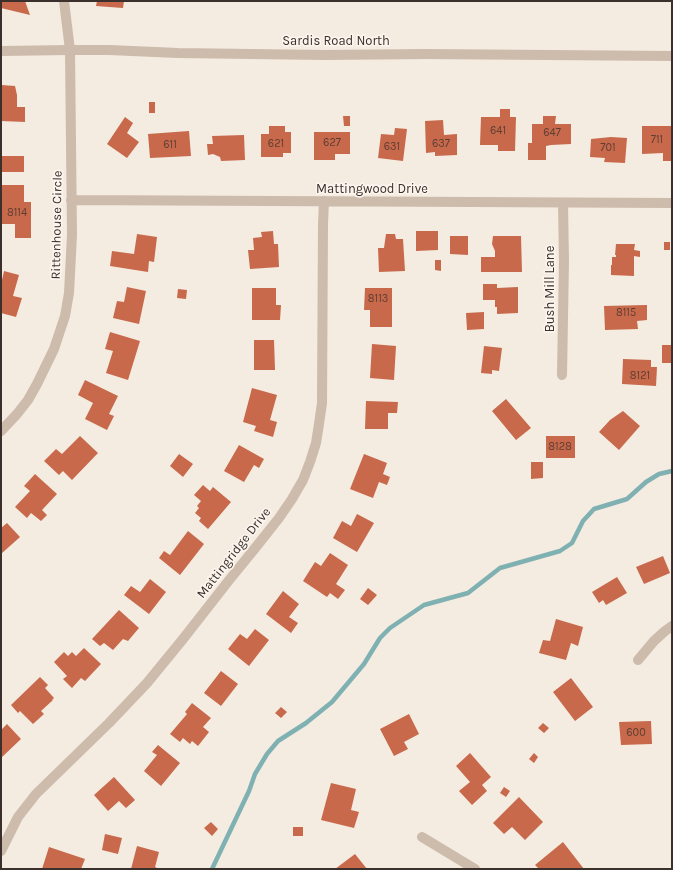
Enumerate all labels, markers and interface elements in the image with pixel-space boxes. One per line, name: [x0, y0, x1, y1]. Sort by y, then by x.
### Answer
street label: Sardis Road North: [282, 33, 390, 49]
house number: 641: [490, 124, 506, 138]
house number: 647: [543, 126, 561, 140]
house number: 711: [651, 133, 663, 147]
house number: 627: [323, 136, 341, 150]
house number: 621: [268, 137, 284, 151]
house number: 637: [432, 137, 450, 151]
house number: 611: [163, 138, 177, 152]
house number: 631: [384, 140, 400, 154]
house number: 701: [600, 141, 616, 155]
street label: Rittenhouse Circle: [48, 170, 66, 280]
street label: Mattingwood Drive: [316, 181, 428, 197]
house number: 8114: [7, 206, 27, 220]
street label: Bush Mill Lane: [542, 246, 558, 332]
house number: 8113: [368, 292, 388, 306]
house number: 8115: [616, 306, 636, 320]
house number: 8121: [630, 369, 650, 383]
house number: 8128: [548, 440, 572, 454]
street label: Mattingridge Drive: [194, 505, 274, 601]
house number: 600: [626, 726, 646, 740]

